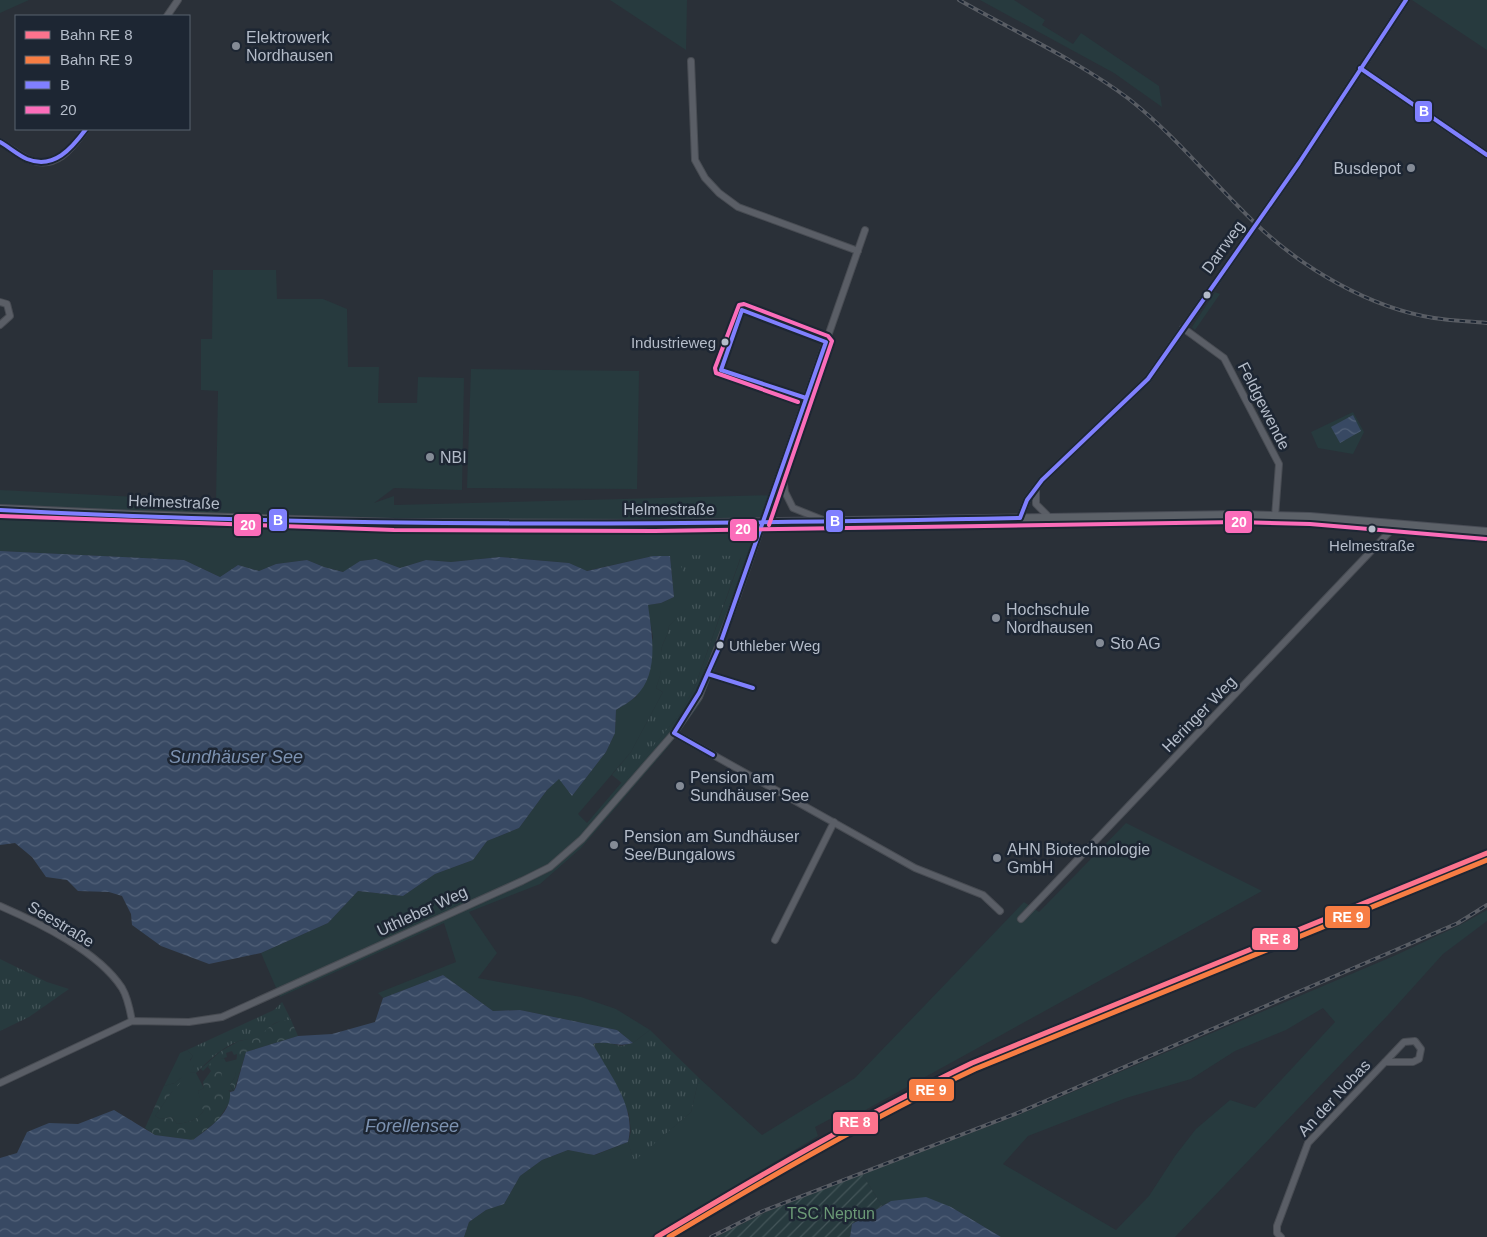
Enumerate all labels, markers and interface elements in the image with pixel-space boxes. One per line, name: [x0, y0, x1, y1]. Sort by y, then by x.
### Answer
legend: [15, 15, 190, 130]
text: Bahn RE 8: [60, 26, 133, 43]
place label: Elektrowerk Nordhausen: [246, 29, 333, 64]
marker: Elektrowerk Nordhausen: [230, 40, 242, 52]
text: Bahn RE 9: [60, 51, 133, 68]
text: B: [60, 76, 70, 93]
line badge: B: [1414, 100, 1433, 123]
text: 20: [60, 101, 77, 118]
text: B: [1419, 103, 1429, 119]
place label: Busdepot: [1333, 160, 1402, 177]
marker: Busdepot: [1405, 162, 1417, 174]
street label: Darrweg: [1198, 218, 1248, 276]
unlabelled marker: [1202, 290, 1212, 300]
place label: Industrieweg: [631, 334, 716, 351]
marker: Industrieweg: [720, 337, 730, 347]
street label: Feldgewende: [1235, 359, 1293, 453]
place label: NBI: [440, 449, 467, 466]
marker: NBI: [424, 451, 436, 463]
street label: Helmestraße: [128, 492, 220, 512]
street label: Helmestraße: [623, 501, 715, 518]
line badge: B: [268, 508, 288, 532]
line badge: B: [825, 509, 844, 533]
line badge: 20: [1224, 510, 1253, 534]
text: B: [273, 512, 283, 528]
line badge: 20: [233, 513, 262, 537]
text: B: [830, 513, 840, 529]
text: 20: [1231, 514, 1247, 530]
text: 20: [240, 517, 256, 533]
line badge: 20: [729, 518, 758, 542]
text: 20: [735, 521, 751, 537]
marker: Helmestraße: [1367, 524, 1377, 534]
place label: Helmestraße: [1329, 537, 1415, 554]
place label: Hochschule Nordhausen: [1006, 601, 1093, 636]
marker: Hochschule Nordhausen: [990, 612, 1002, 624]
place label: Sto AG: [1110, 635, 1161, 652]
place label: Uthleber Weg: [729, 637, 820, 654]
marker: Sto AG: [1094, 637, 1106, 649]
marker: Uthleber Weg: [715, 640, 725, 650]
street label: Heringer Weg: [1159, 673, 1239, 755]
water label: Sundhäuser See: [169, 747, 303, 767]
place label: Pension am Sundhäuser See: [690, 769, 809, 804]
marker: Pension am Sundhäuser See: [674, 780, 686, 792]
place label: Pension am Sundhäuser See/Bungalows: [624, 828, 800, 863]
marker: Pension am Sundhäuser See/Bungalows: [608, 839, 620, 851]
place label: AHN Biotechnologie GmbH: [1007, 841, 1150, 876]
marker: AHN Biotechnologie GmbH: [991, 852, 1003, 864]
street label: Uthleber Weg: [374, 883, 470, 939]
street label: Seestraße: [25, 898, 97, 950]
line badge: RE 9: [1324, 905, 1371, 929]
text: RE 9: [1332, 909, 1364, 925]
line badge: RE 8: [1251, 927, 1299, 951]
text: RE 8: [1259, 931, 1291, 947]
street label: An der Nobas: [1294, 1056, 1374, 1140]
line badge: RE 9: [908, 1078, 955, 1102]
text: RE 9: [915, 1082, 947, 1098]
line badge: RE 8: [832, 1111, 879, 1135]
text: RE 8: [839, 1114, 871, 1130]
water label: Forellensee: [365, 1116, 459, 1136]
park label: TSC Neptun: [787, 1205, 875, 1222]

